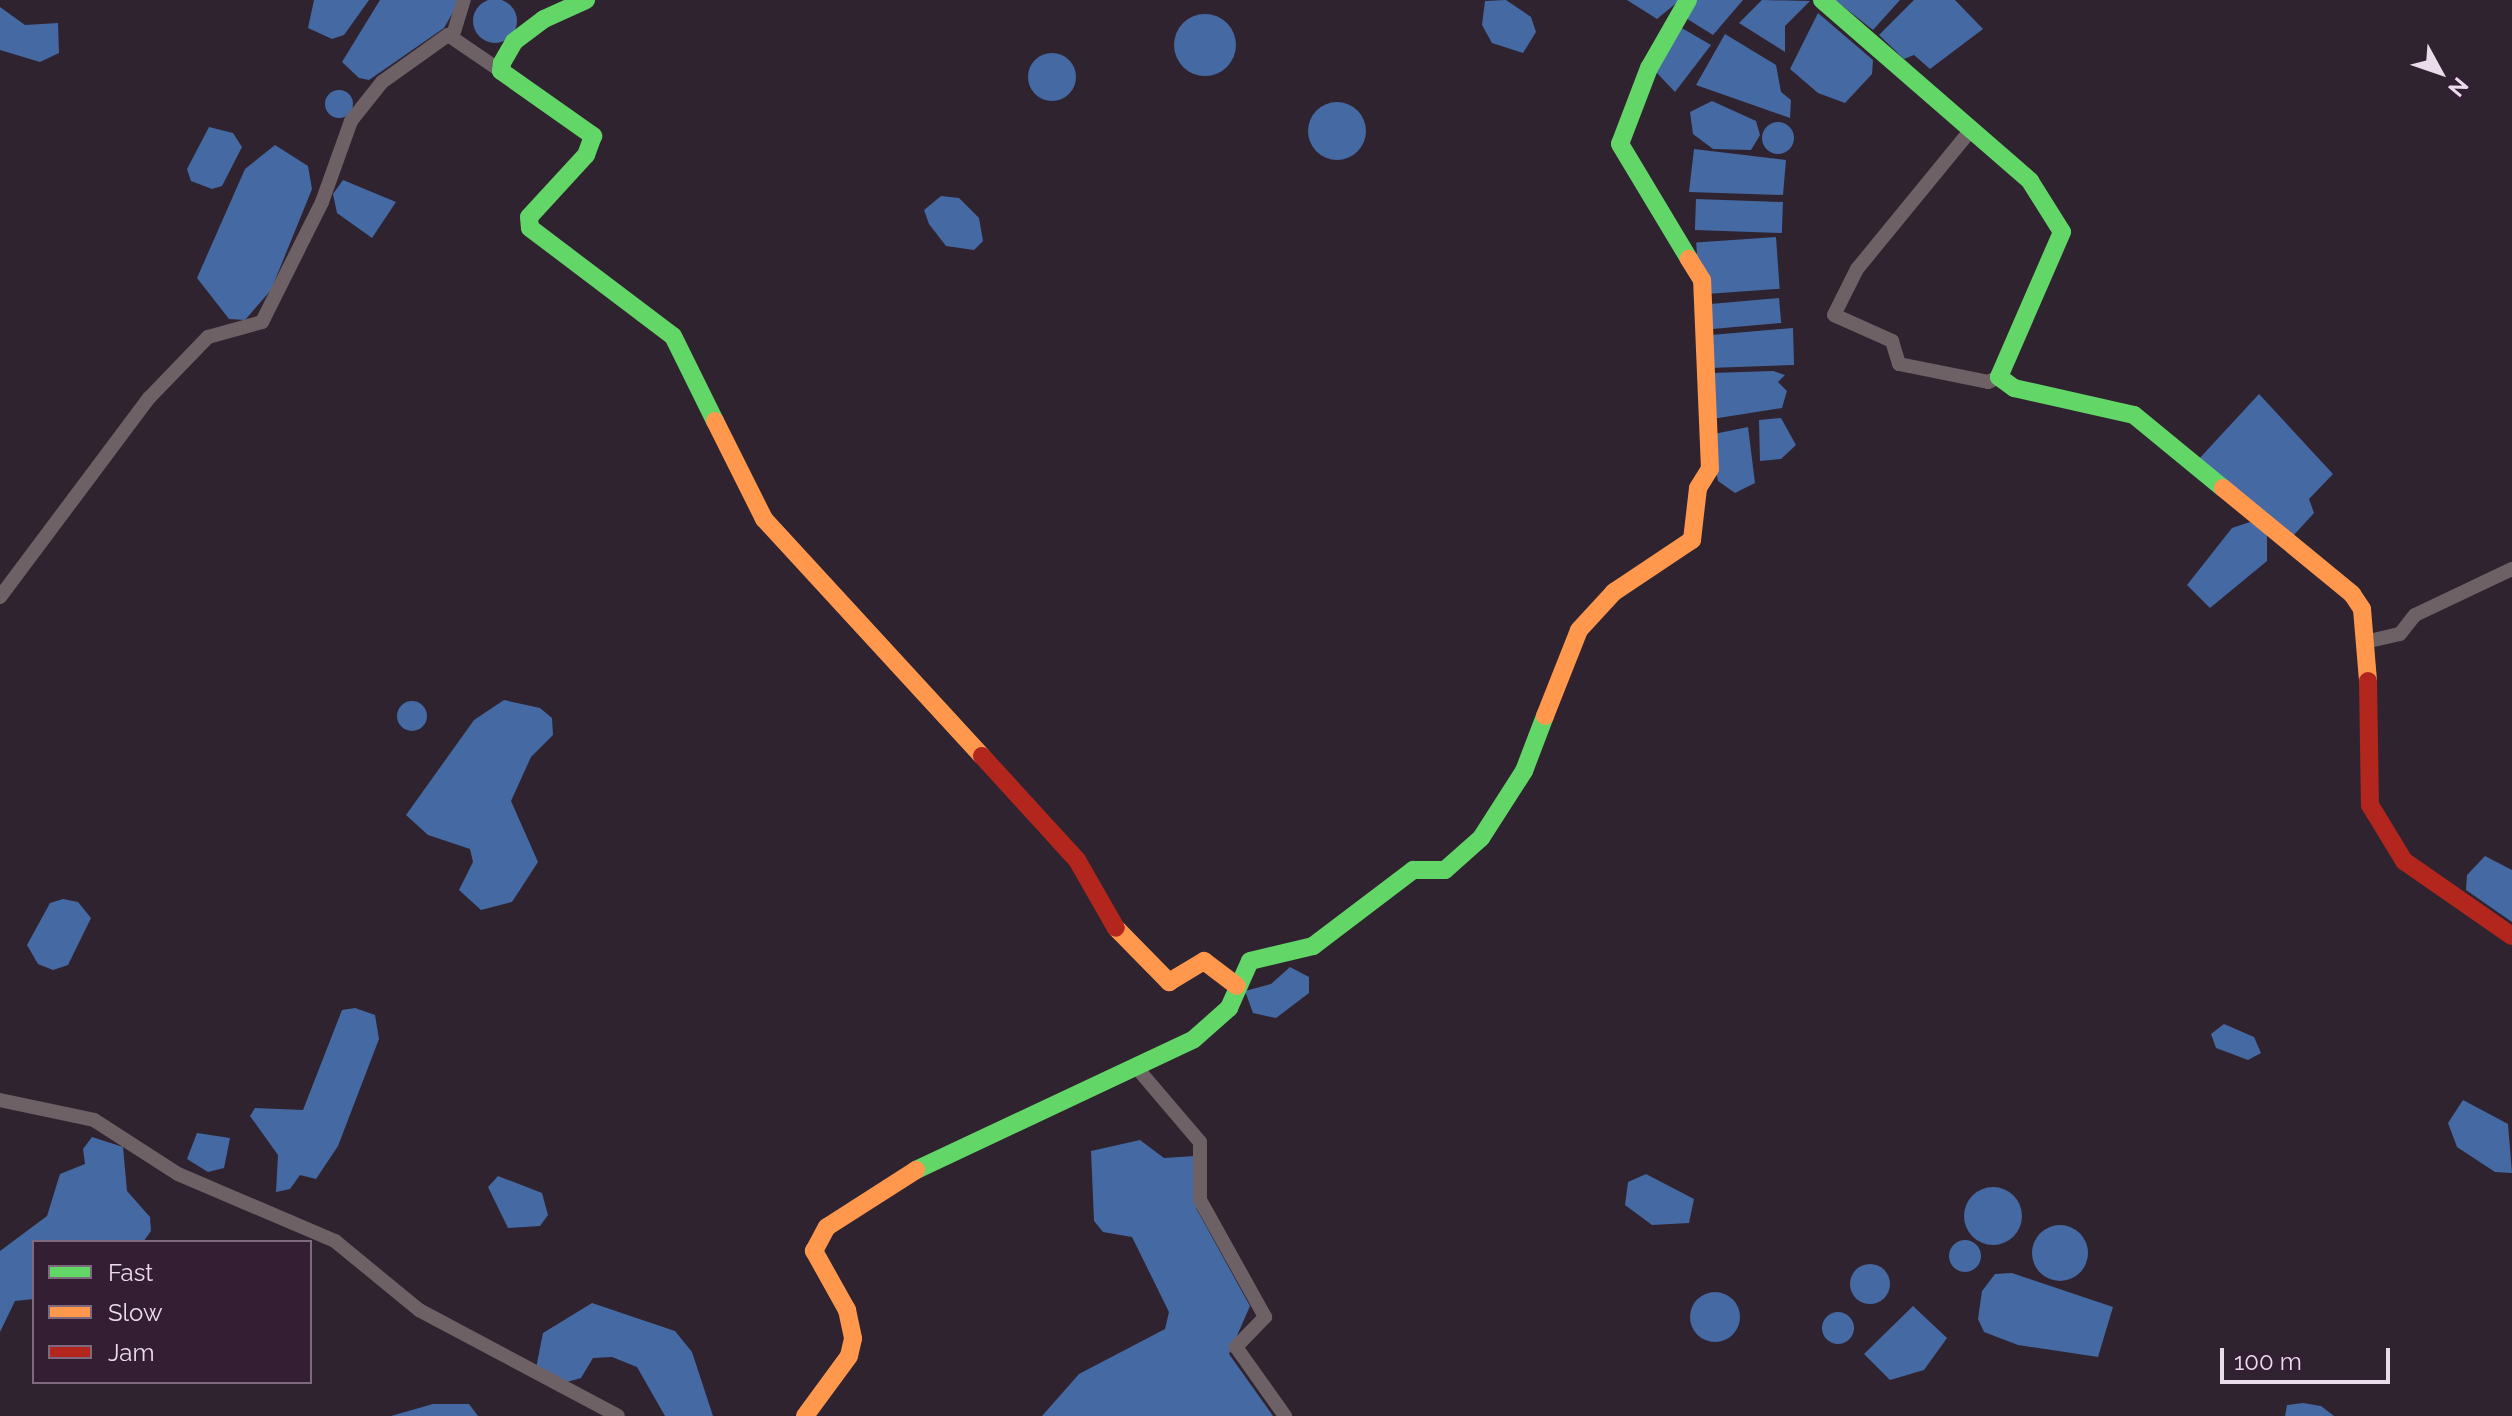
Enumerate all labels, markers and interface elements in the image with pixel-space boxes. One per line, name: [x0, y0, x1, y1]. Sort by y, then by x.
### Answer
north arrow: [2400, 32, 2480, 112]
text: N: [2443, 73, 2474, 102]
legend: [32, 1240, 312, 1384]
text: Fast: [108, 1258, 153, 1287]
text: Slow: [108, 1298, 162, 1327]
scale bar: [2224, 1332, 2394, 1382]
text: Jam: [108, 1338, 154, 1367]
text: 100 m: [2234, 1347, 2302, 1376]

